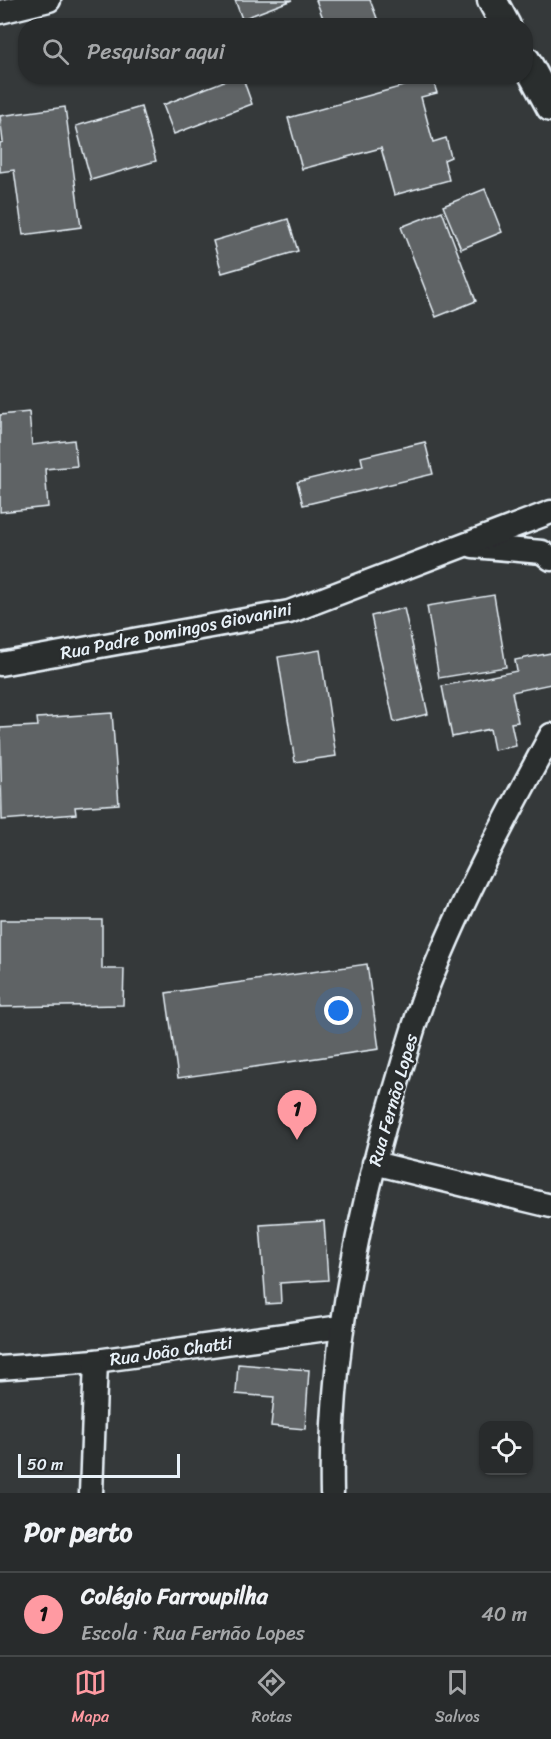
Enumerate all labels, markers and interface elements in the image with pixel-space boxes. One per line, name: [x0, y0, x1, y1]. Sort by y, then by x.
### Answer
search box: [18, 18, 533, 84]
text: Pesquisar aqui: [87, 32, 225, 71]
icon: search: [39, 35, 72, 68]
street label: Rua Padre Domingos Giovanini: [57, 593, 296, 669]
your location: [324, 996, 353, 1025]
street label: Rua Fernão Lopes: [359, 1029, 427, 1170]
pin: 1: [278, 1090, 316, 1140]
street label: Rua João Chatti: [108, 1326, 235, 1375]
map controls: [479, 1421, 533, 1475]
button: locate: [479, 1421, 533, 1475]
text: 50 m: [27, 1450, 63, 1479]
scale bar: [18, 1451, 180, 1478]
text: Por perto: [24, 1509, 132, 1555]
text: Colégio Farroupilha: [81, 1577, 268, 1616]
text: 1: [39, 1597, 48, 1632]
text: 40 m: [481, 1597, 527, 1632]
text: Escola · Rua Fernão Lopes: [81, 1616, 305, 1651]
tab: Mapa: [71, 1666, 109, 1731]
tab: Rotas: [252, 1666, 292, 1731]
tab: Salvos: [435, 1666, 480, 1731]

